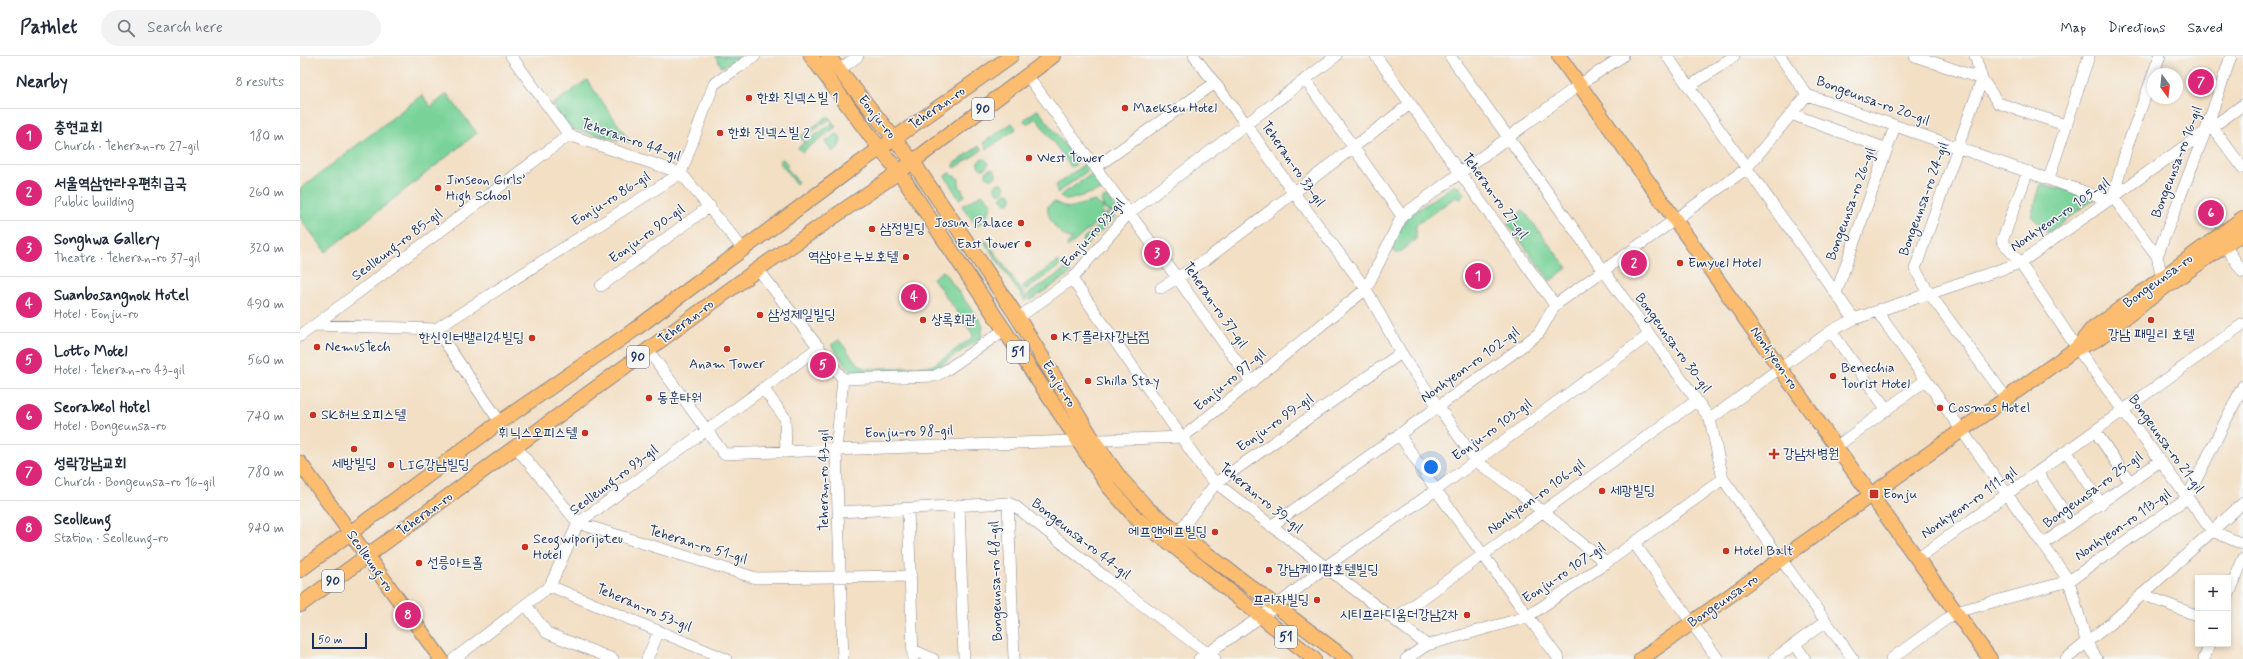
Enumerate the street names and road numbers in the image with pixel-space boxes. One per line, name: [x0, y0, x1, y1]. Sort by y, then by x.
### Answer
street label: Bongeunsa-ro 20-gil: [1813, 72, 1932, 131]
street label: Teheran-ro: [905, 82, 969, 134]
street label: Eonju-ro: [854, 91, 900, 143]
road number: 90: [972, 98, 994, 120]
street label: Bongeunsa-ro 16-gil: [2147, 103, 2208, 221]
street label: Teheran-ro 44-gil: [579, 114, 683, 166]
street label: Teheran-ro 33-gil: [1257, 118, 1329, 210]
street label: Bongeunsa-ro 24-gil: [1895, 140, 1954, 259]
street label: Bongeunsa-ro 26-gil: [1822, 145, 1881, 263]
street label: Teheran-ro 27-gil: [1458, 150, 1532, 242]
street label: Eonju-ro 86-gil: [568, 168, 654, 230]
street label: Nonhyeon-ro 105-gil: [2007, 174, 2113, 256]
street label: Eonju-ro 93-gil: [1057, 195, 1129, 271]
street label: Eonju-ro 90-gil: [606, 201, 688, 267]
street label: Seolleung-ro 85-gil: [348, 205, 447, 287]
street label: Bongeunsa-ro: [2120, 250, 2197, 313]
street label: Teheran-ro 37-gil: [1179, 258, 1251, 352]
street label: Bongeunsa-ro 30-gil: [1630, 290, 1715, 397]
street label: Teheran-ro: [655, 295, 717, 349]
street label: Nonhyeon-ro 102-gil: [1417, 323, 1523, 407]
street label: Nonhyeon-ro: [1746, 323, 1802, 393]
road number: 51: [1007, 341, 1029, 363]
street label: Eonju-ro 97-gil: [1190, 345, 1270, 415]
road number: 90: [627, 346, 649, 368]
street label: Eonju-ro: [1038, 357, 1080, 411]
street label: Eonju-ro 99-gil: [1233, 390, 1317, 456]
street label: Bongeunsa-ro 21-gil: [2123, 391, 2208, 497]
street label: Eonju-ro 103-gil: [1449, 395, 1535, 465]
street label: Eonju-ro 98-gil: [864, 421, 954, 443]
street label: Teheran-ro 43-gil: [815, 429, 833, 531]
street label: Seolleung-ro 93-gil: [566, 441, 663, 521]
street label: Bongeunsa-ro 25-gil: [2040, 448, 2147, 533]
street label: Nonhyeon-ro 106-gil: [1484, 456, 1588, 538]
street label: Teheran-ro 39-gil: [1216, 459, 1306, 537]
street label: Nonhyeon-ro 111-gil: [1917, 463, 2021, 543]
street label: Nonhyeon-ro 113-gil: [2071, 485, 2175, 565]
street label: Teheran-ro: [393, 488, 457, 540]
street label: Bongeunsa-ro 44-gil: [1027, 495, 1134, 584]
street label: Teheran-ro 51-gil: [647, 521, 749, 569]
street label: Bongeunsa-ro 48-gil: [985, 521, 1008, 641]
street label: Seolleung-ro: [341, 527, 398, 596]
street label: Eonju-ro 107-gil: [1519, 539, 1609, 607]
road number: 90: [322, 570, 344, 592]
street label: Bongeunsa-ro: [1684, 570, 1762, 633]
street label: Teheran-ro 53-gil: [594, 580, 694, 636]
road number: 51: [1275, 626, 1297, 648]

